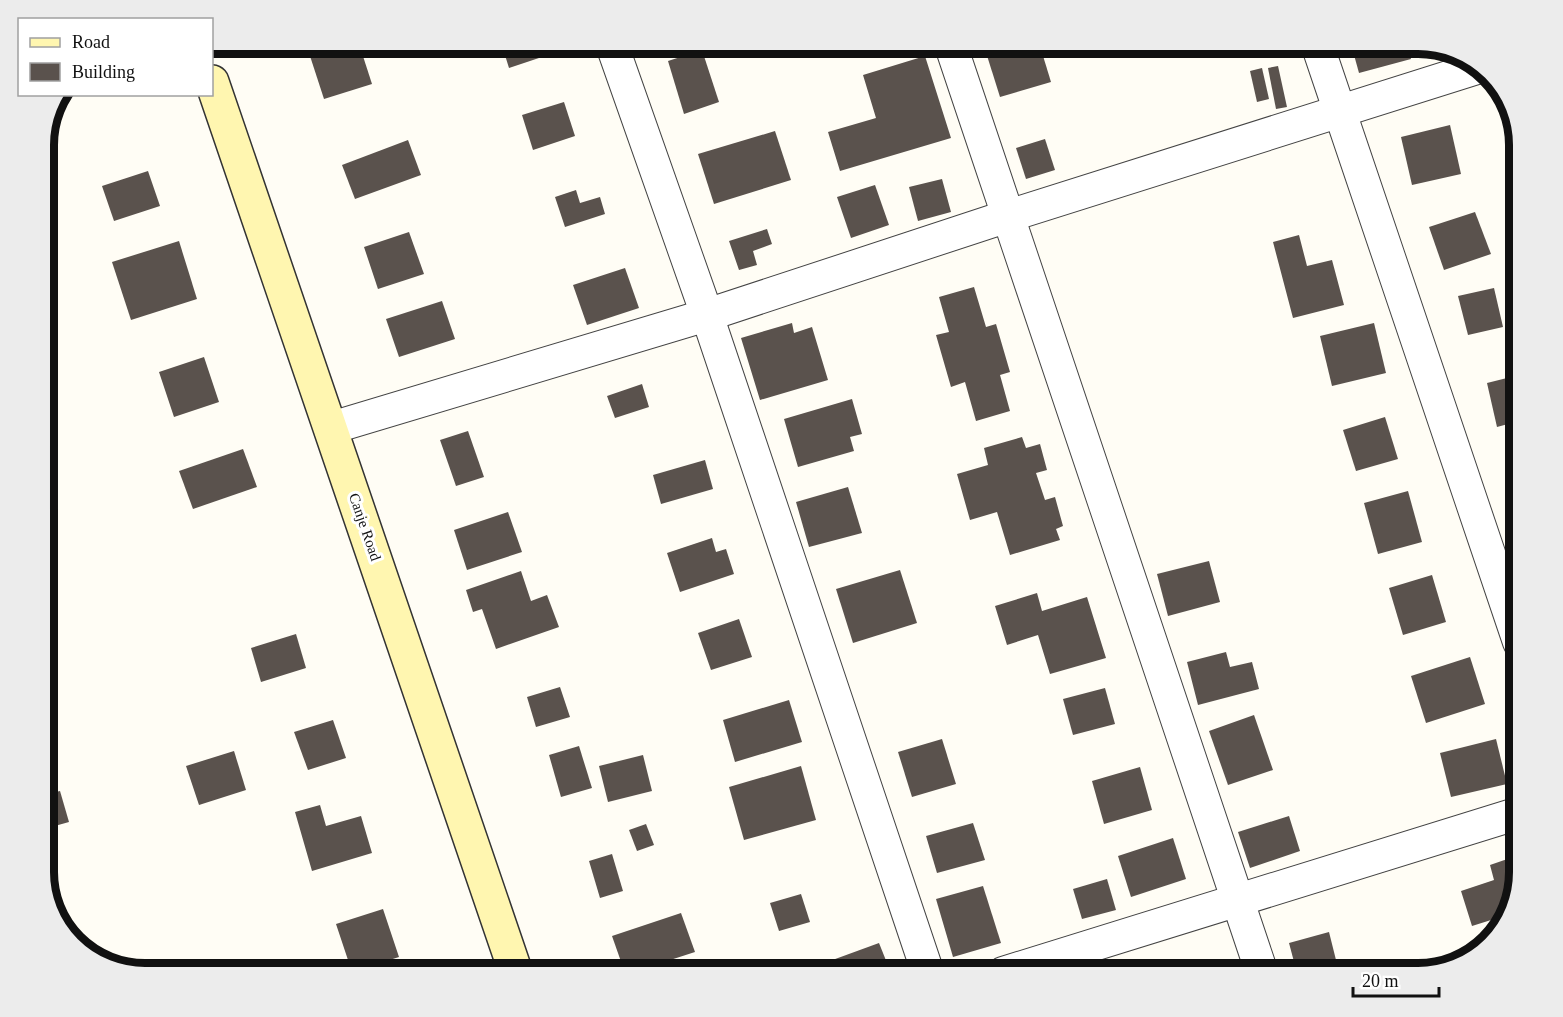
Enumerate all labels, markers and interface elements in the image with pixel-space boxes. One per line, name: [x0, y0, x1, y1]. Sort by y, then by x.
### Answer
legend: [18, 18, 213, 96]
text: Road: [72, 32, 110, 52]
text: Building: [72, 62, 135, 82]
street label: Canje Road: [346, 491, 384, 563]
scale bar: [1353, 960, 1438, 998]
text: 20 m: [1362, 971, 1399, 991]

